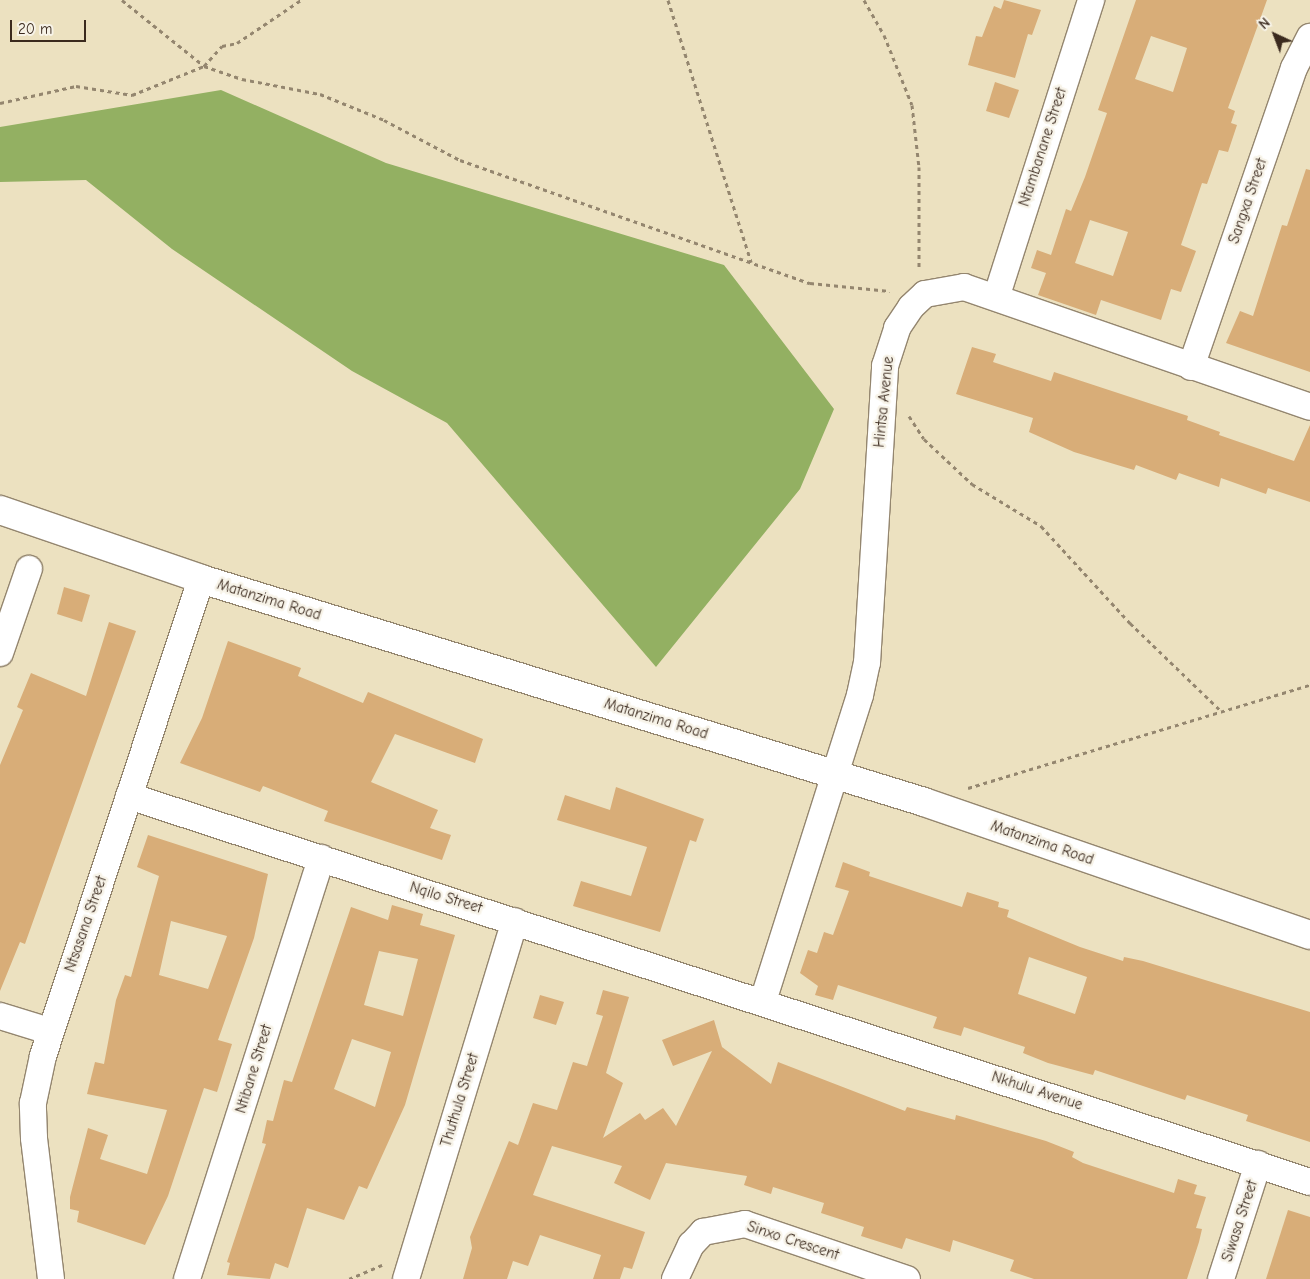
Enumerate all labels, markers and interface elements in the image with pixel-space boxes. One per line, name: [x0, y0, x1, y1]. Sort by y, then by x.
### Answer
scale bar: [12, 10, 89, 42]
north arrow: [1250, 10, 1300, 60]
text: N: [1255, 14, 1274, 33]
text: 20 m: [18, 20, 52, 38]
street label: Ntambanane Street: [1015, 85, 1071, 209]
street label: Sangxa Street: [1225, 156, 1271, 246]
street label: Hintsa Avenue: [870, 356, 898, 448]
street label: Matanzima Road: [215, 576, 323, 624]
street label: Matanzima Road: [602, 695, 710, 743]
street label: Matanzima Road: [988, 817, 1096, 869]
street label: Ntsasana Street: [61, 873, 111, 975]
street label: Nqilo Street: [408, 878, 484, 918]
street label: Ntibane Street: [232, 1023, 276, 1115]
street label: Thuthula Street: [437, 1051, 483, 1149]
street label: Nkhulu Avenue: [989, 1068, 1085, 1114]
street label: Siwasa Street: [1218, 1178, 1262, 1264]
street label: Sinxo Crescent: [745, 1218, 841, 1264]

